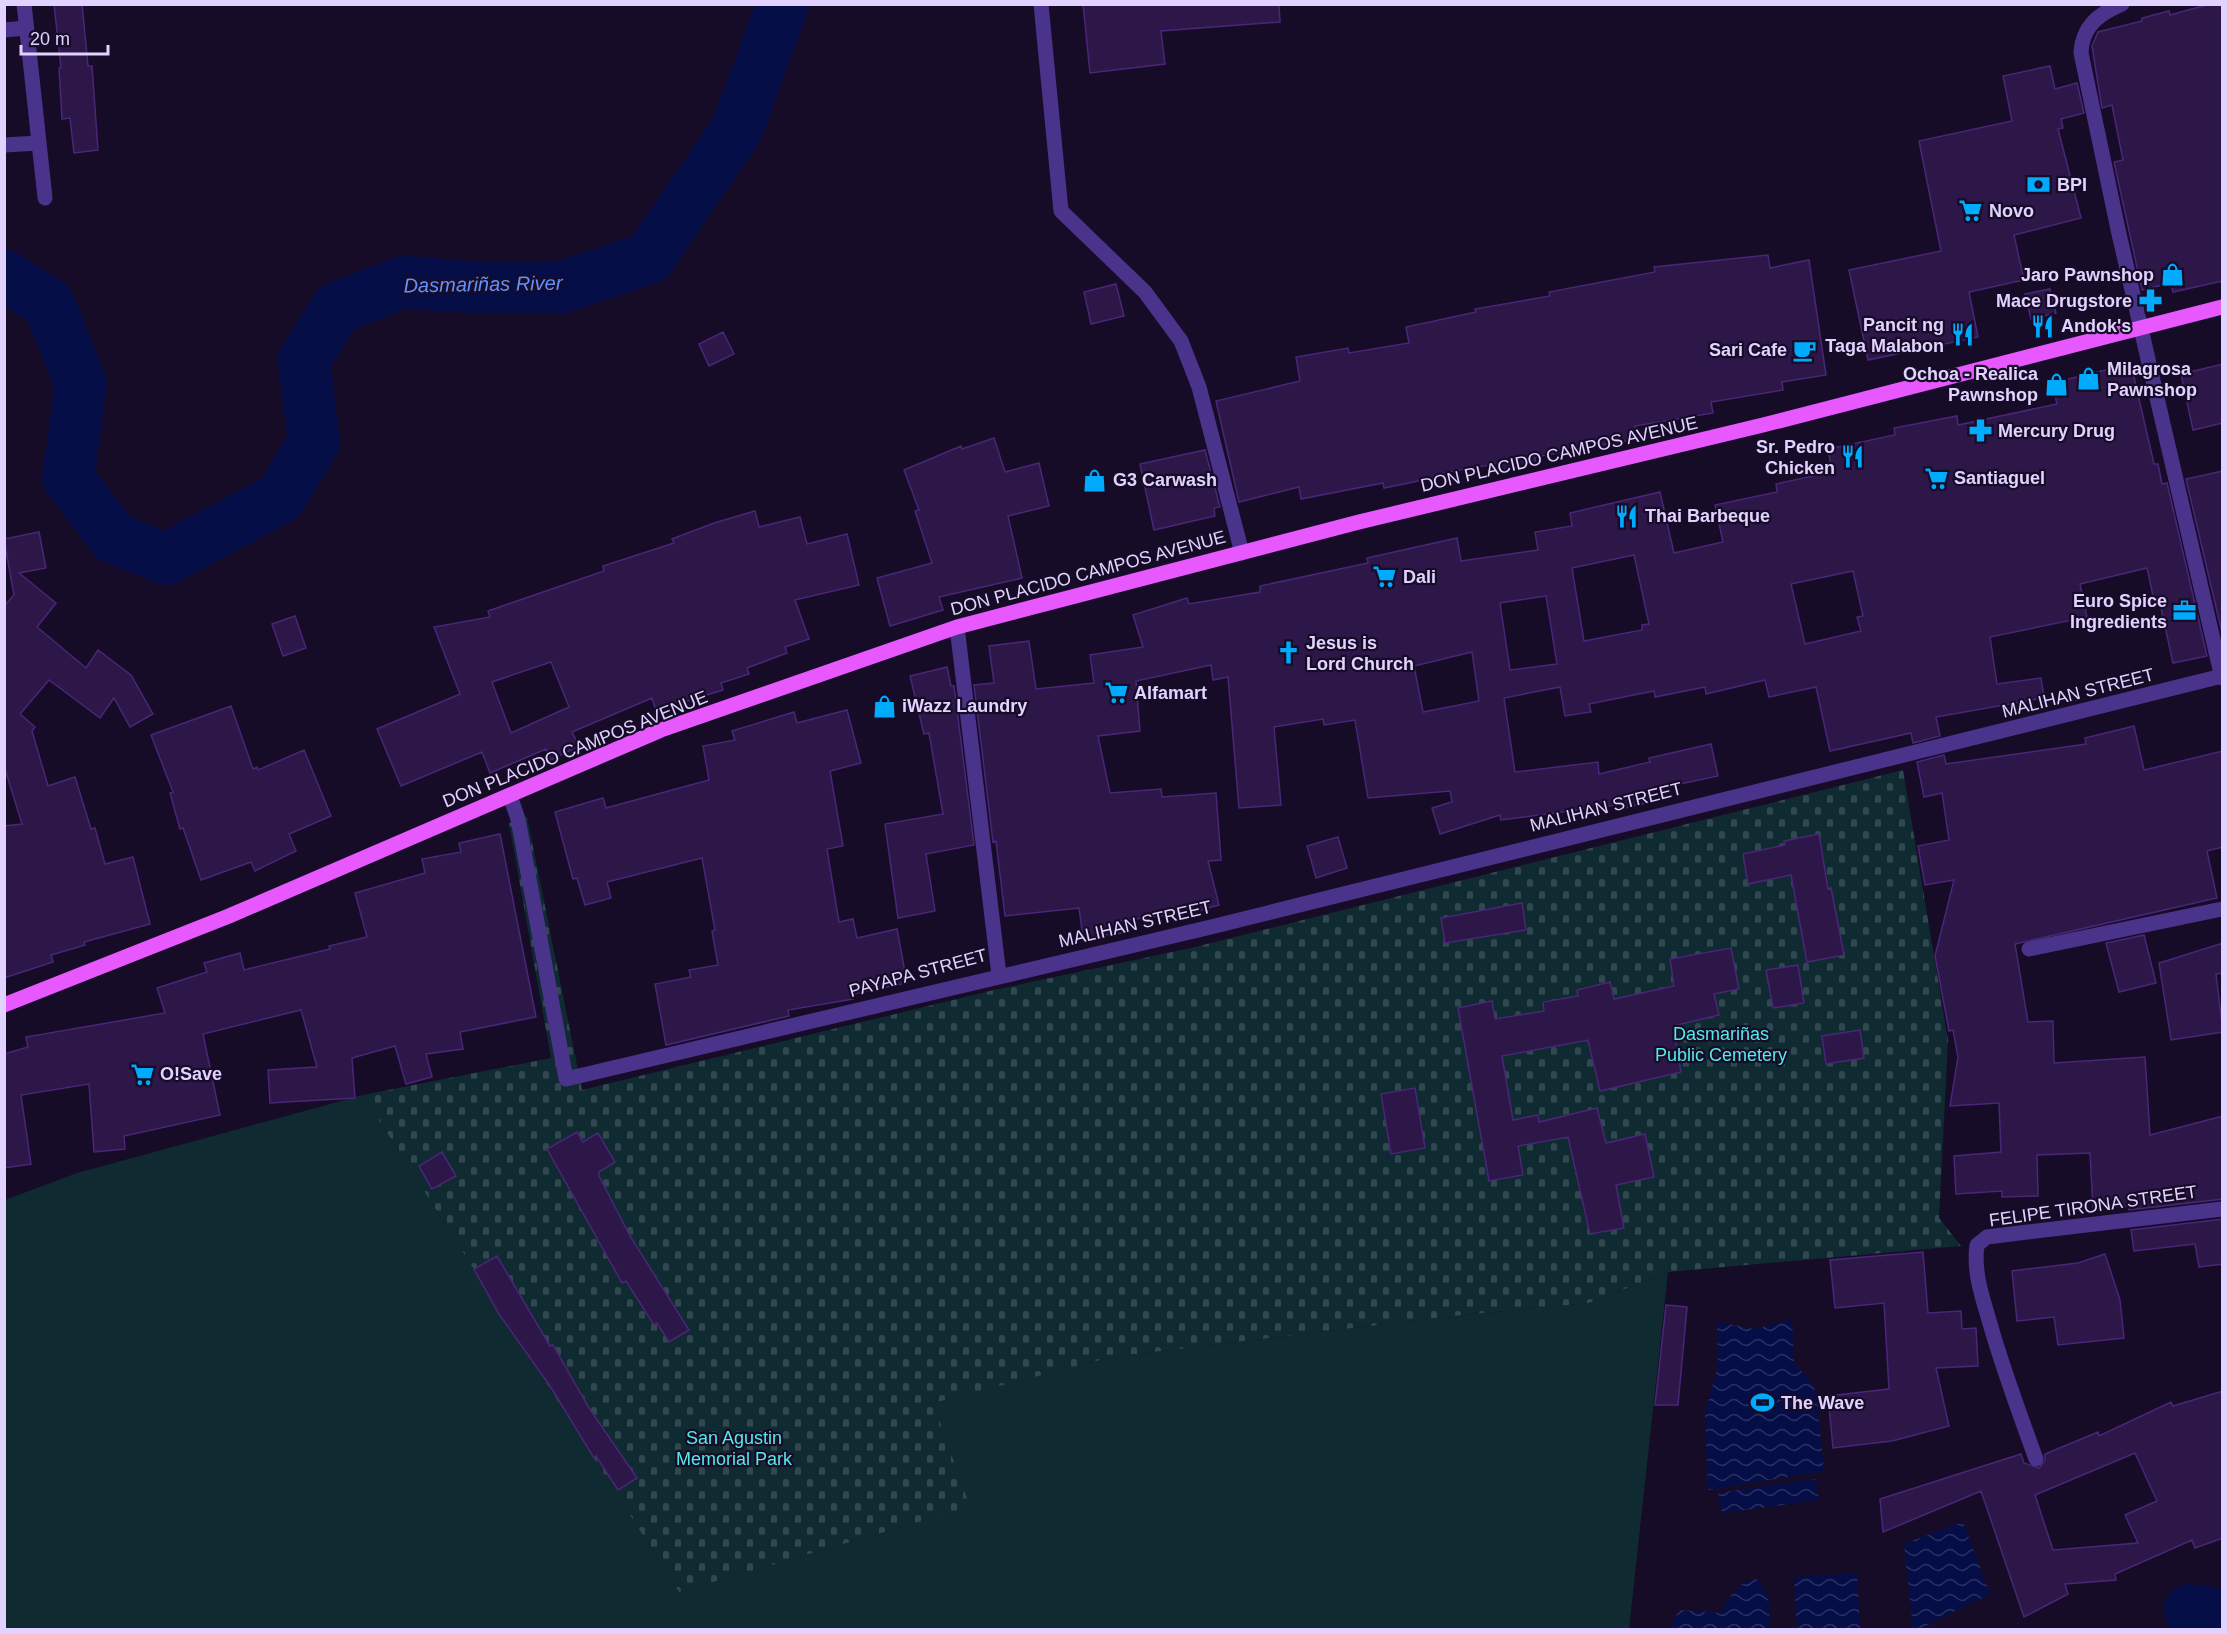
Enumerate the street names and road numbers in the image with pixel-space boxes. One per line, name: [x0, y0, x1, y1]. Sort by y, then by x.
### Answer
street label: DON PLACIDO CAMPOS AVENUE: [1419, 412, 1699, 496]
street label: DON PLACIDO CAMPOS AVENUE: [948, 527, 1228, 619]
street label: MALIHAN STREET: [2000, 664, 2156, 722]
street label: DON PLACIDO CAMPOS AVENUE: [440, 687, 710, 811]
street label: MALIHAN STREET: [1528, 778, 1684, 836]
street label: MALIHAN STREET: [1057, 897, 1213, 951]
street label: PAYAPA STREET: [847, 945, 989, 1001]
street label: FELIPE TIRONA STREET: [1988, 1182, 2198, 1230]

